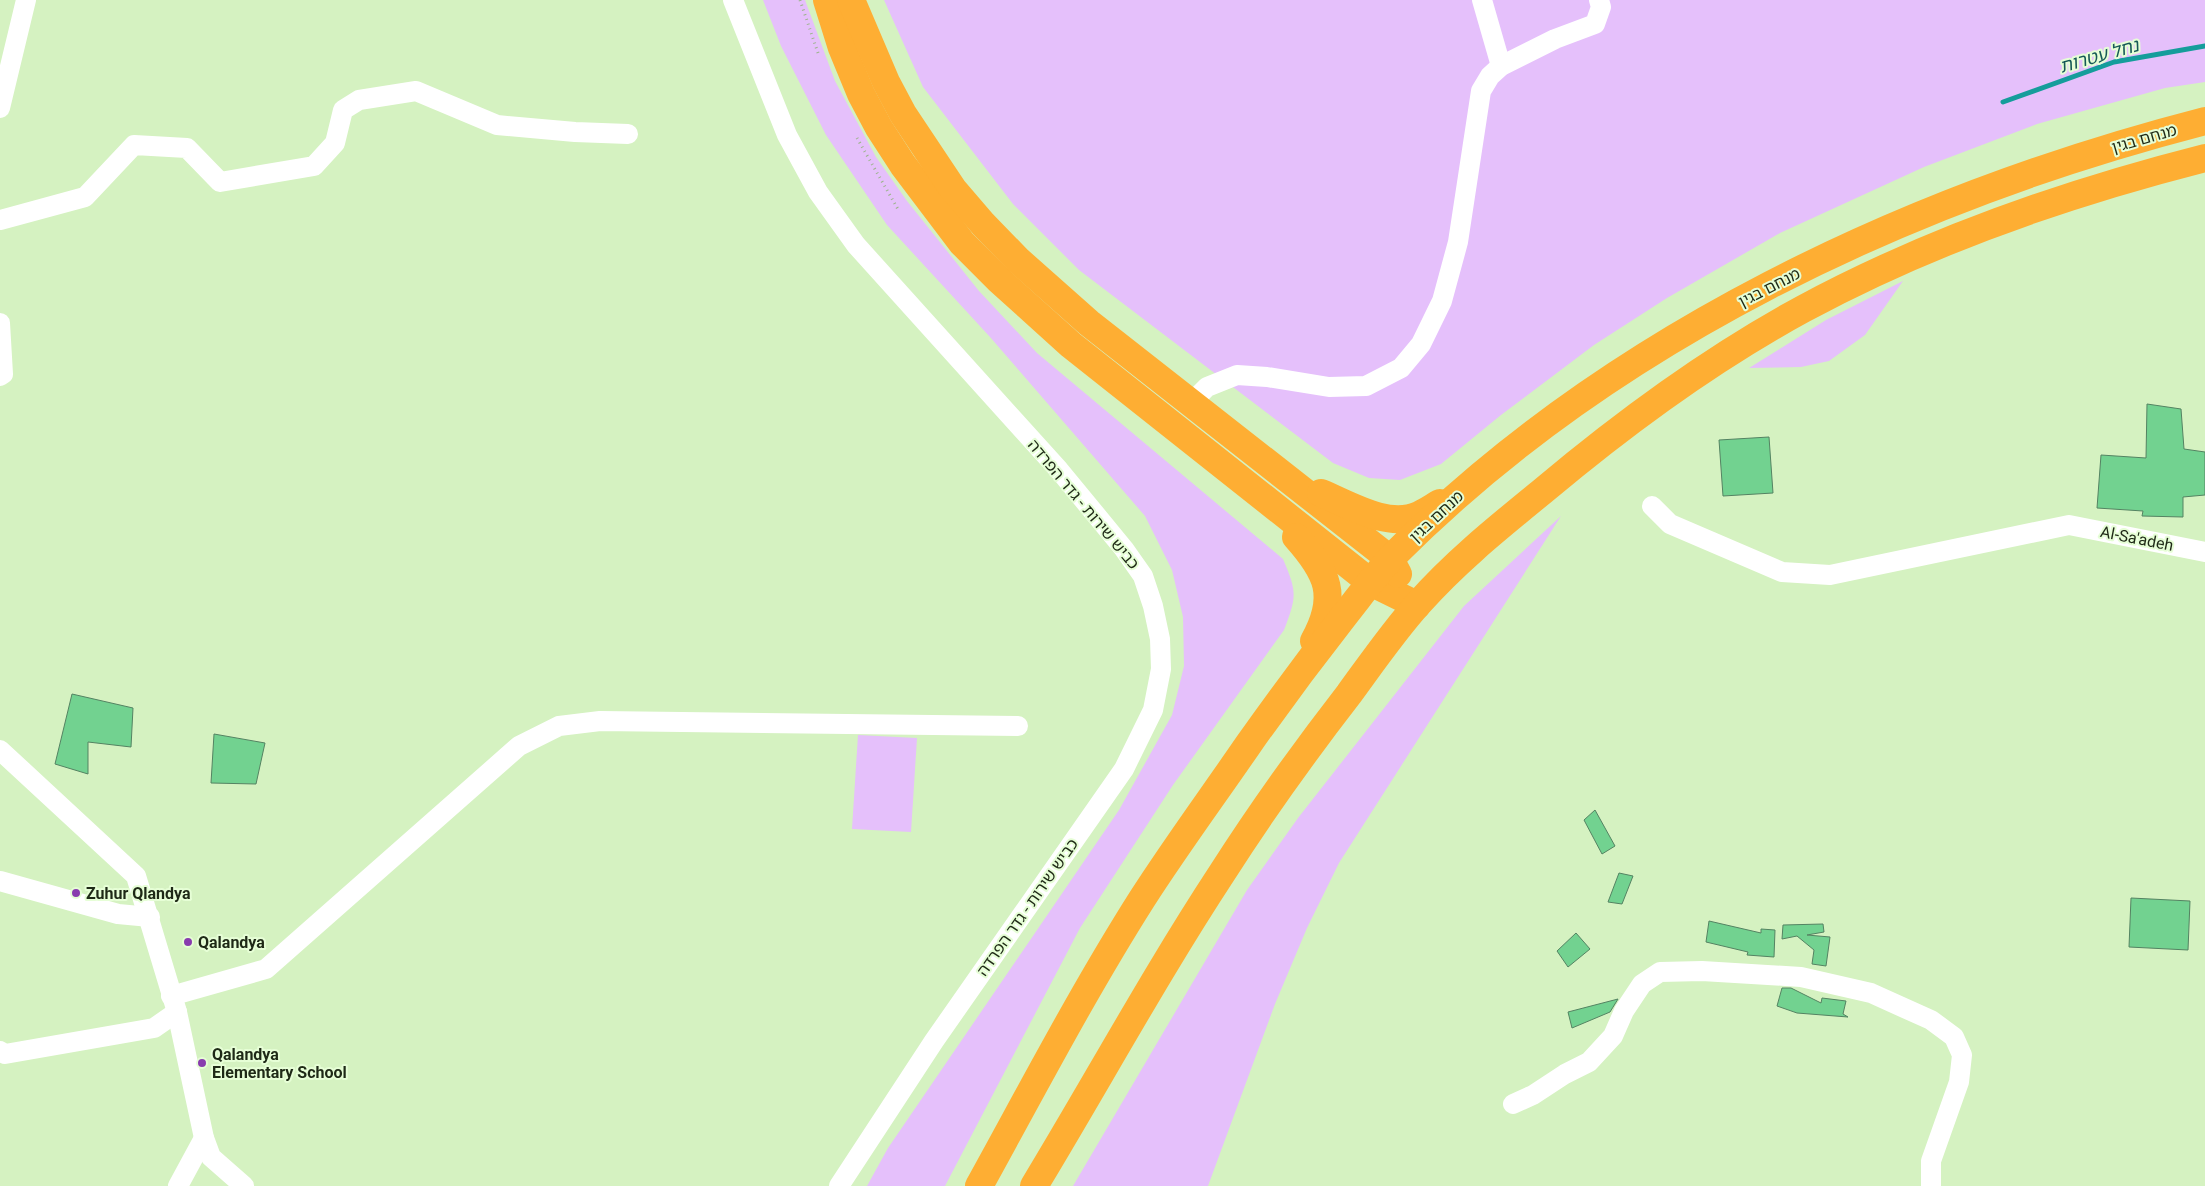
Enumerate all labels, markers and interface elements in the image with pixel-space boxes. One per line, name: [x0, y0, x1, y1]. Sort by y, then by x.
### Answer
water label: נחל עטרות: [2057, 34, 2142, 77]
street label: מנחם בגין: [2109, 120, 2179, 157]
street label: מנחם בגין: [1735, 264, 1803, 311]
street label: כביש שירות - גדר הפרדה: [1024, 436, 1143, 573]
street label: מנחם בגין: [1405, 487, 1467, 546]
street label: Al-Sa'adeh: [2099, 522, 2175, 555]
street label: כביש שירות - גדר הפרדה: [973, 835, 1082, 980]
place label: Zuhur Qlandya: [86, 884, 191, 903]
marker: Zuhur Qlandya: [70, 887, 82, 899]
place label: Qalandya: [198, 933, 265, 952]
marker: Qalandya: [182, 936, 194, 948]
place label: Qalandya Elementary School: [212, 1045, 347, 1082]
marker: Qalandya Elementary School: [196, 1057, 208, 1069]

